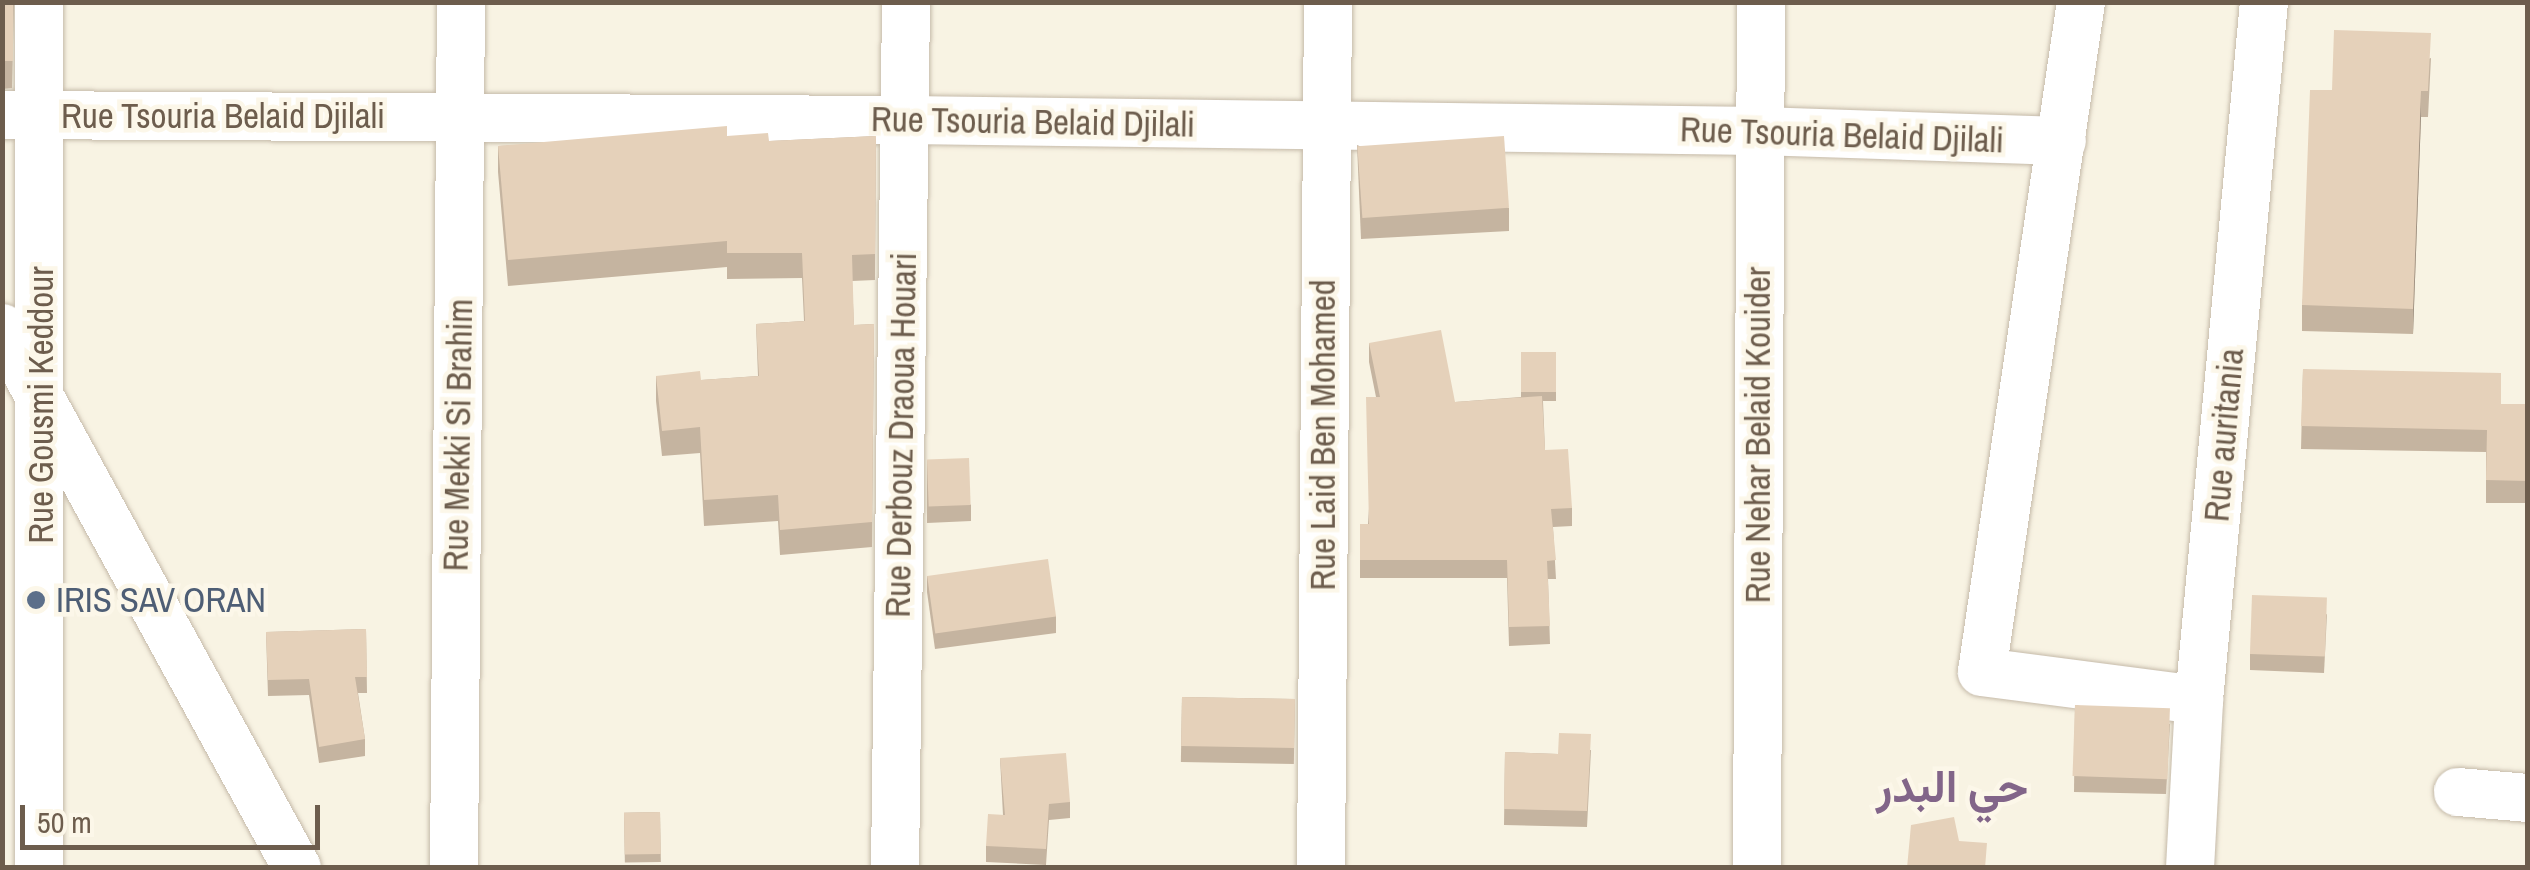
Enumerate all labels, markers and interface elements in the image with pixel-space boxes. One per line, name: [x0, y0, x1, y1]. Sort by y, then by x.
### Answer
street label: Rue Tsouria Belaid Djilali: [61, 95, 385, 137]
street label: Rue Tsouria Belaid Djilali: [870, 98, 1196, 146]
street label: Rue Tsouria Belaid Djilali: [1679, 108, 2005, 162]
street label: Rue Derbouz Draoua Houari: [877, 252, 925, 618]
street label: Rue Gousmi Keddour: [20, 266, 62, 544]
street label: Rue Nehar Belaid Kouider: [1737, 267, 1779, 603]
street label: Rue Laid Ben Mohamed: [1302, 279, 1344, 591]
street label: Rue Mekki Si Brahim: [435, 298, 481, 572]
street label: Rue auritania: [2196, 347, 2252, 523]
place label: IRIS SAV ORAN: [56, 579, 266, 621]
marker: IRIS SAV ORAN: [25, 589, 47, 611]
district label: حي البدر: [1876, 759, 2028, 813]
scale bar: [25, 785, 325, 847]
text: 50 m: [37, 802, 92, 842]

